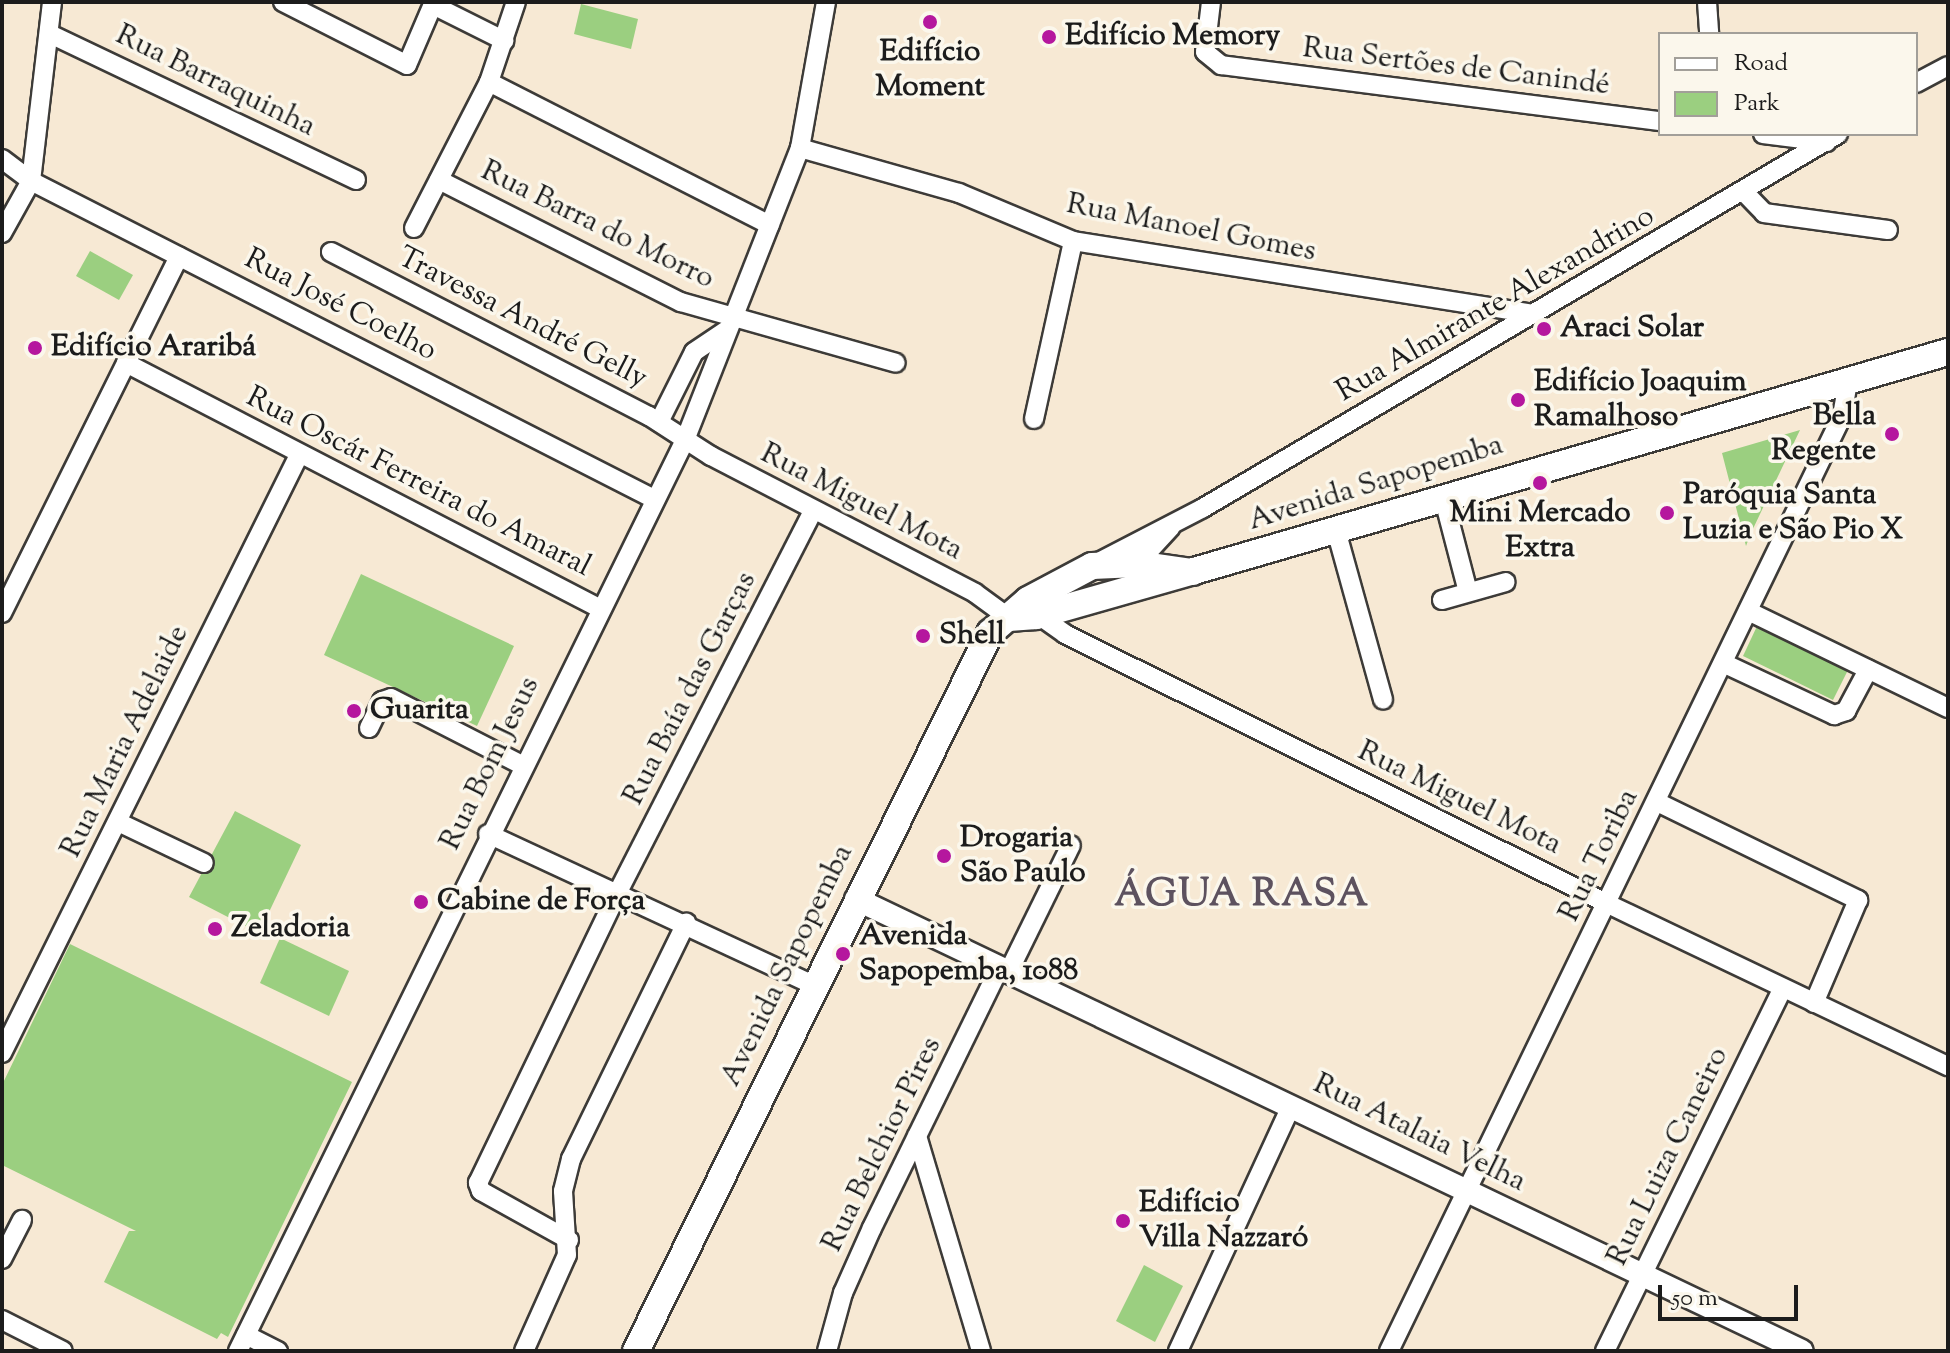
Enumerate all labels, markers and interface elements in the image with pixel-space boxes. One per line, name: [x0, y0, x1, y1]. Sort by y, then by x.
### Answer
marker: Edifício Moment: [921, 13, 939, 31]
street label: Rua Barraquinha: [109, 18, 321, 146]
place label: Edifício Memory: [1065, 19, 1280, 55]
marker: Edifício Memory: [1040, 28, 1058, 46]
street label: Rua Sertões de Canindé: [1300, 31, 1612, 105]
legend: [1658, 32, 1918, 136]
place label: Edifício Moment: [875, 35, 985, 106]
text: Road: [1734, 47, 1788, 81]
text: Park: [1734, 87, 1780, 121]
street label: Rua Barra do Morro: [474, 154, 720, 298]
street label: Rua Manoel Gomes: [1063, 187, 1319, 271]
street label: Rua Almirante Alexandrino: [1331, 199, 1661, 411]
street label: Travessa André Gelly: [391, 240, 653, 398]
street label: Rua José Coelho: [238, 242, 442, 370]
place label: Araci Solar: [1560, 311, 1704, 347]
marker: Araci Solar: [1535, 320, 1553, 338]
place label: Edifício Araribá: [51, 330, 256, 366]
marker: Edifício Araribá: [26, 339, 44, 357]
place label: Edifício Joaquim Ramalhoso: [1534, 365, 1747, 436]
street label: Rua Oscár Ferreira do Amaral: [240, 380, 596, 586]
marker: Edifício Joaquim Ramalhoso: [1509, 391, 1527, 409]
place label: Bella Regente: [1771, 399, 1876, 470]
marker: Bella Regente: [1883, 425, 1901, 443]
street label: Avenida Sapopemba: [1244, 428, 1508, 540]
street label: Rua Miguel Mota: [754, 437, 968, 569]
marker: Mini Mercado Extra: [1531, 474, 1549, 492]
place label: Paróquia Santa Luzia e São Pio X: [1683, 478, 1903, 548]
place label: Mini Mercado Extra: [1449, 496, 1631, 566]
marker: Paróquia Santa Luzia e São Pio X: [1658, 504, 1676, 522]
street label: Rua Baía das Garças: [617, 566, 765, 812]
place label: Shell: [939, 618, 1005, 654]
street label: Rua Maria Adelaide: [54, 620, 198, 864]
marker: Shell: [914, 627, 932, 645]
street label: Rua Bom Jesus: [434, 672, 548, 856]
place label: Guarita: [370, 693, 469, 729]
marker: Guarita: [345, 702, 363, 720]
street label: Rua Miguel Mota: [1351, 734, 1567, 864]
street label: Rua Toriba: [1553, 784, 1647, 928]
place label: Drogaria São Paulo: [960, 821, 1086, 892]
street label: Avenida Sapopemba: [714, 839, 862, 1093]
marker: Drogaria São Paulo: [935, 847, 953, 865]
district label: ÁGUA RASA: [1114, 874, 1370, 920]
place label: Cabine de Força: [437, 884, 645, 920]
marker: Cabine de Força: [412, 893, 430, 911]
place label: Zeladoria: [231, 911, 350, 947]
place label: Avenida Sapopemba, 1088: [859, 919, 1078, 990]
marker: Zeladoria: [206, 920, 224, 938]
marker: Avenida Sapopemba, 1088: [834, 945, 852, 963]
street label: Rua Belchior Pires: [815, 1032, 951, 1258]
street label: Rua Luiza Caneiro: [1601, 1042, 1737, 1272]
street label: Rua Atalaia Velha: [1307, 1067, 1531, 1201]
place label: Edifício Villa Nazzaró: [1139, 1186, 1308, 1256]
marker: Edifício Villa Nazzaró: [1114, 1212, 1132, 1230]
scale bar: [1662, 1269, 1802, 1319]
text: 50 m: [1672, 1282, 1718, 1316]

